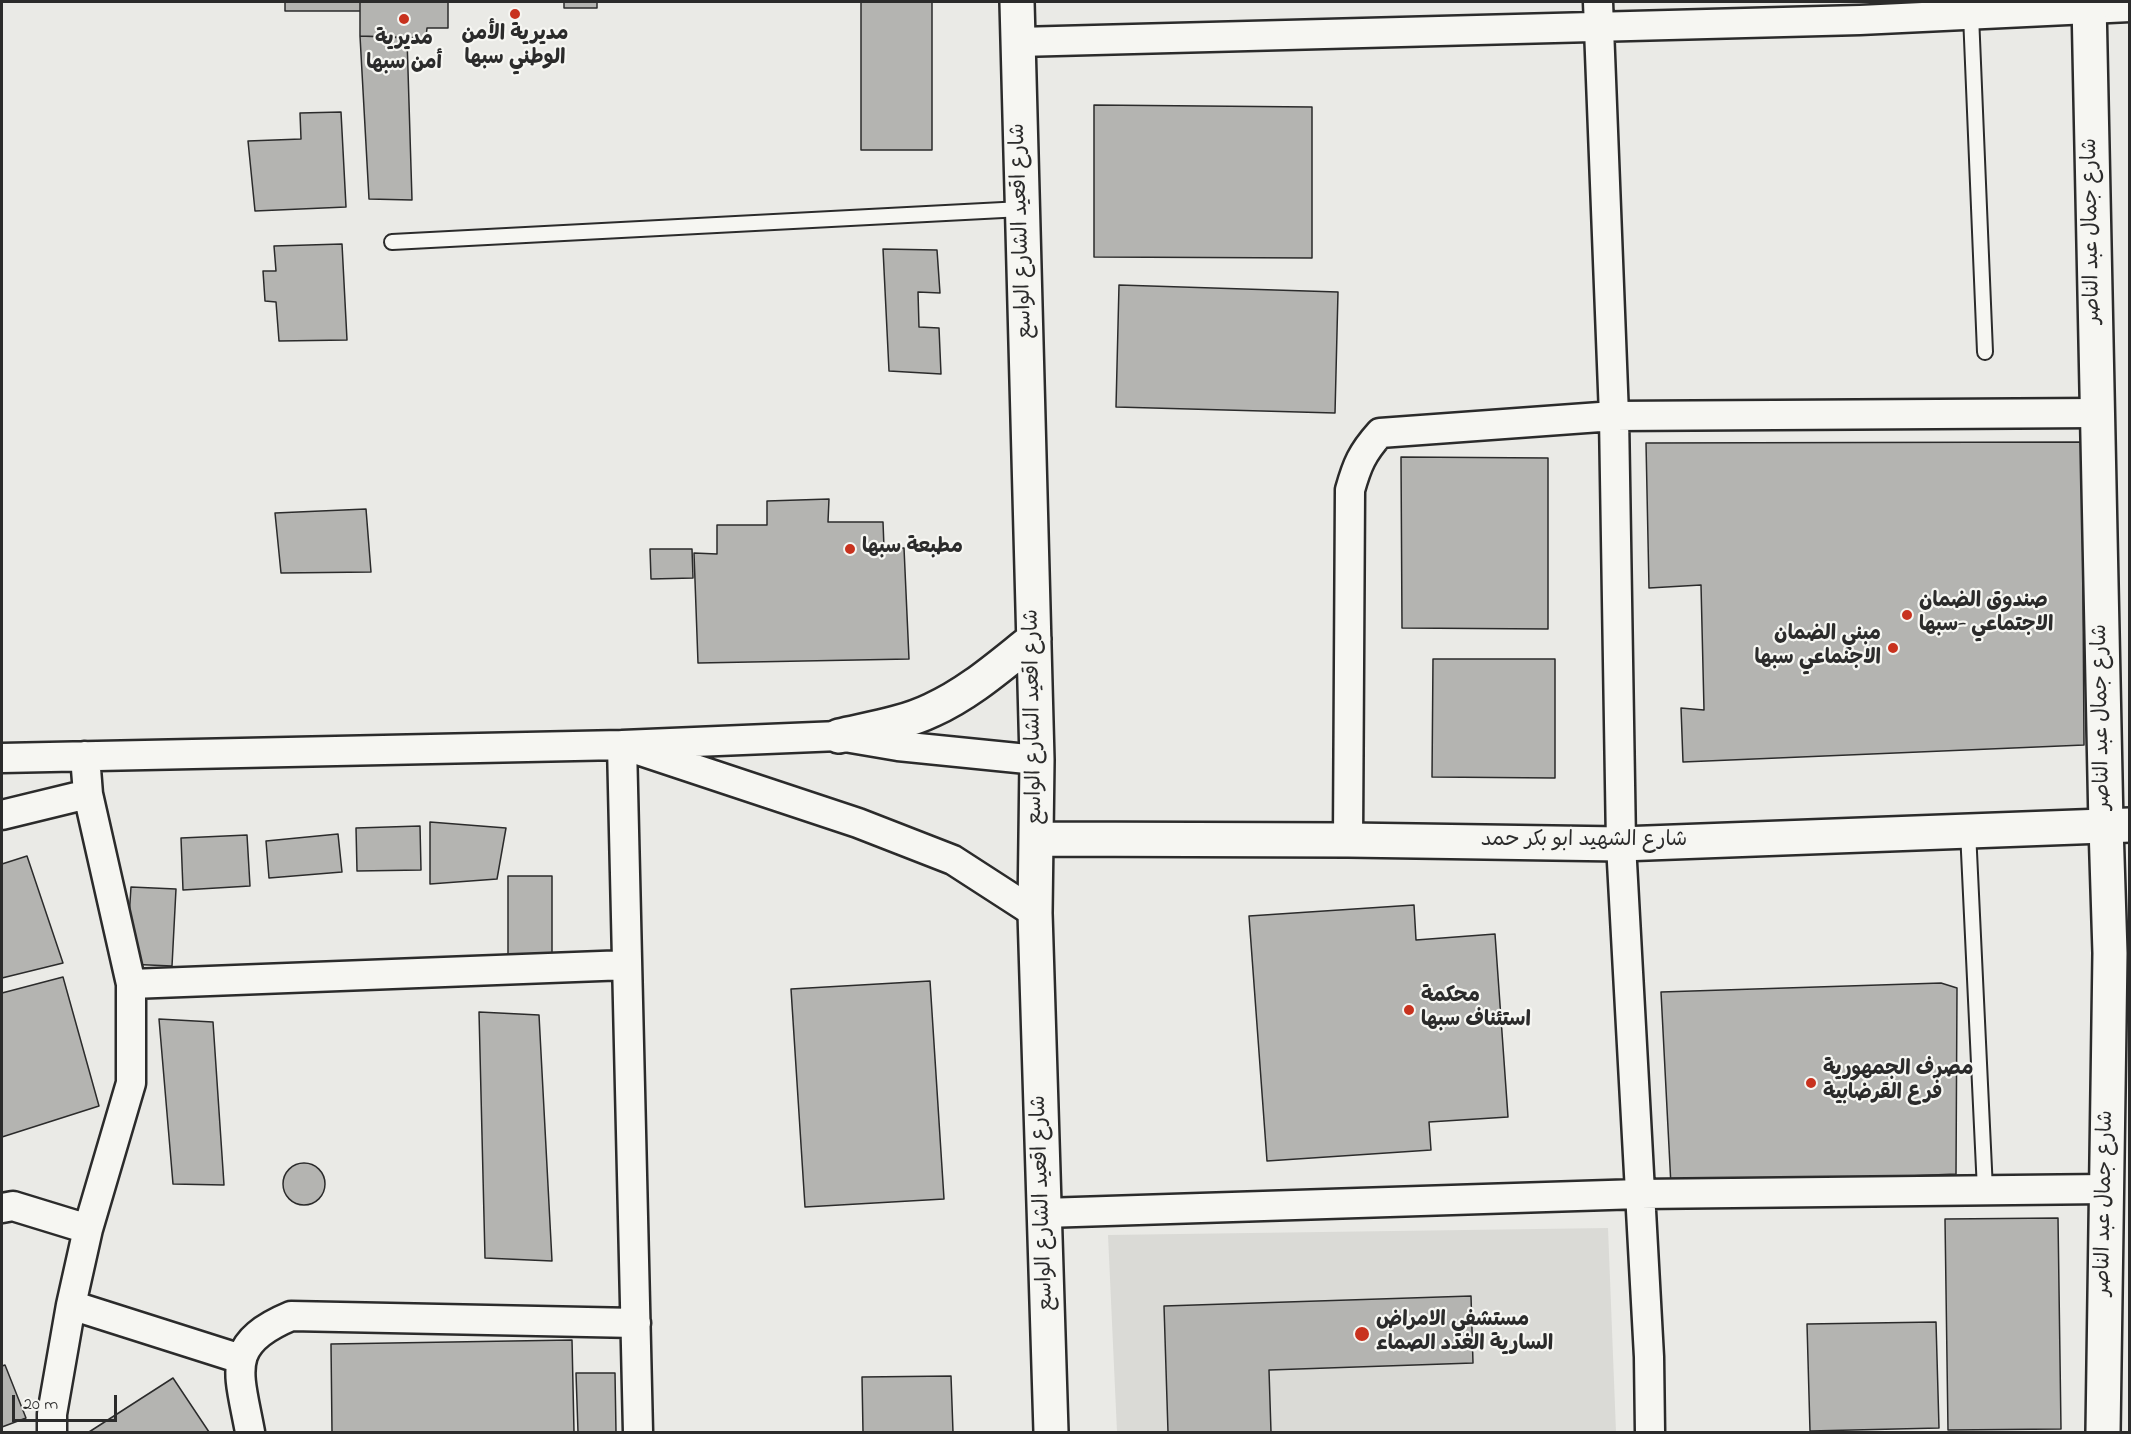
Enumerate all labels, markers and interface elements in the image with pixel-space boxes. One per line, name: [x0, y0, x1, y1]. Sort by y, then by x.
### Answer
marker: مديرية الأمن الوطني سبها: [508, 7, 522, 21]
marker: مديرية أمن سبها: [397, 12, 411, 26]
place label: مديرية الأمن الوطني سبها: [462, 23, 568, 73]
place label: مديرية أمن سبها: [366, 28, 442, 78]
street label: شارع اقعيد الشارع الواسع: [1007, 123, 1039, 339]
street label: شارع جمال عبد الناصر: [2079, 138, 2107, 324]
place label: مطبعة سبها: [862, 536, 963, 562]
marker: مطبعة سبها: [843, 542, 857, 556]
place label: صندوق الضمان الاجتماعي -سبها: [1919, 590, 2053, 640]
marker: صندوق الضمان الاجتماعي -سبها: [1900, 608, 1914, 622]
street label: شارع اقعيد الشارع الواسع: [1021, 609, 1049, 825]
place label: مبني الضمان الاجنماعي سبها: [1755, 623, 1881, 673]
street label: شارع جمال عبد الناصر: [2089, 624, 2117, 810]
marker: مبني الضمان الاجنماعي سبها: [1886, 641, 1900, 655]
street label: شارع الشهيد ابو بكر حمد: [1481, 829, 1687, 855]
place label: محكمة استئناف سبها: [1421, 985, 1531, 1035]
marker: محكمة استئناف سبها: [1402, 1003, 1416, 1017]
place label: مصرف الجمهورية فرع القرضابية: [1823, 1058, 1973, 1108]
marker: مصرف الجمهورية فرع القرضابية: [1804, 1076, 1818, 1090]
street label: شارع اقعيد الشارع الواسع: [1028, 1095, 1060, 1311]
street label: شارع جمال عبد الناصر: [2092, 1110, 2120, 1296]
place label: مستشفي الامراض السارية الغدد الصماء: [1376, 1309, 1553, 1359]
marker: مستشفي الامراض السارية الغدد الصماء: [1353, 1325, 1371, 1343]
scale bar: [15, 1383, 120, 1421]
text: 20 m: [23, 1392, 58, 1418]

